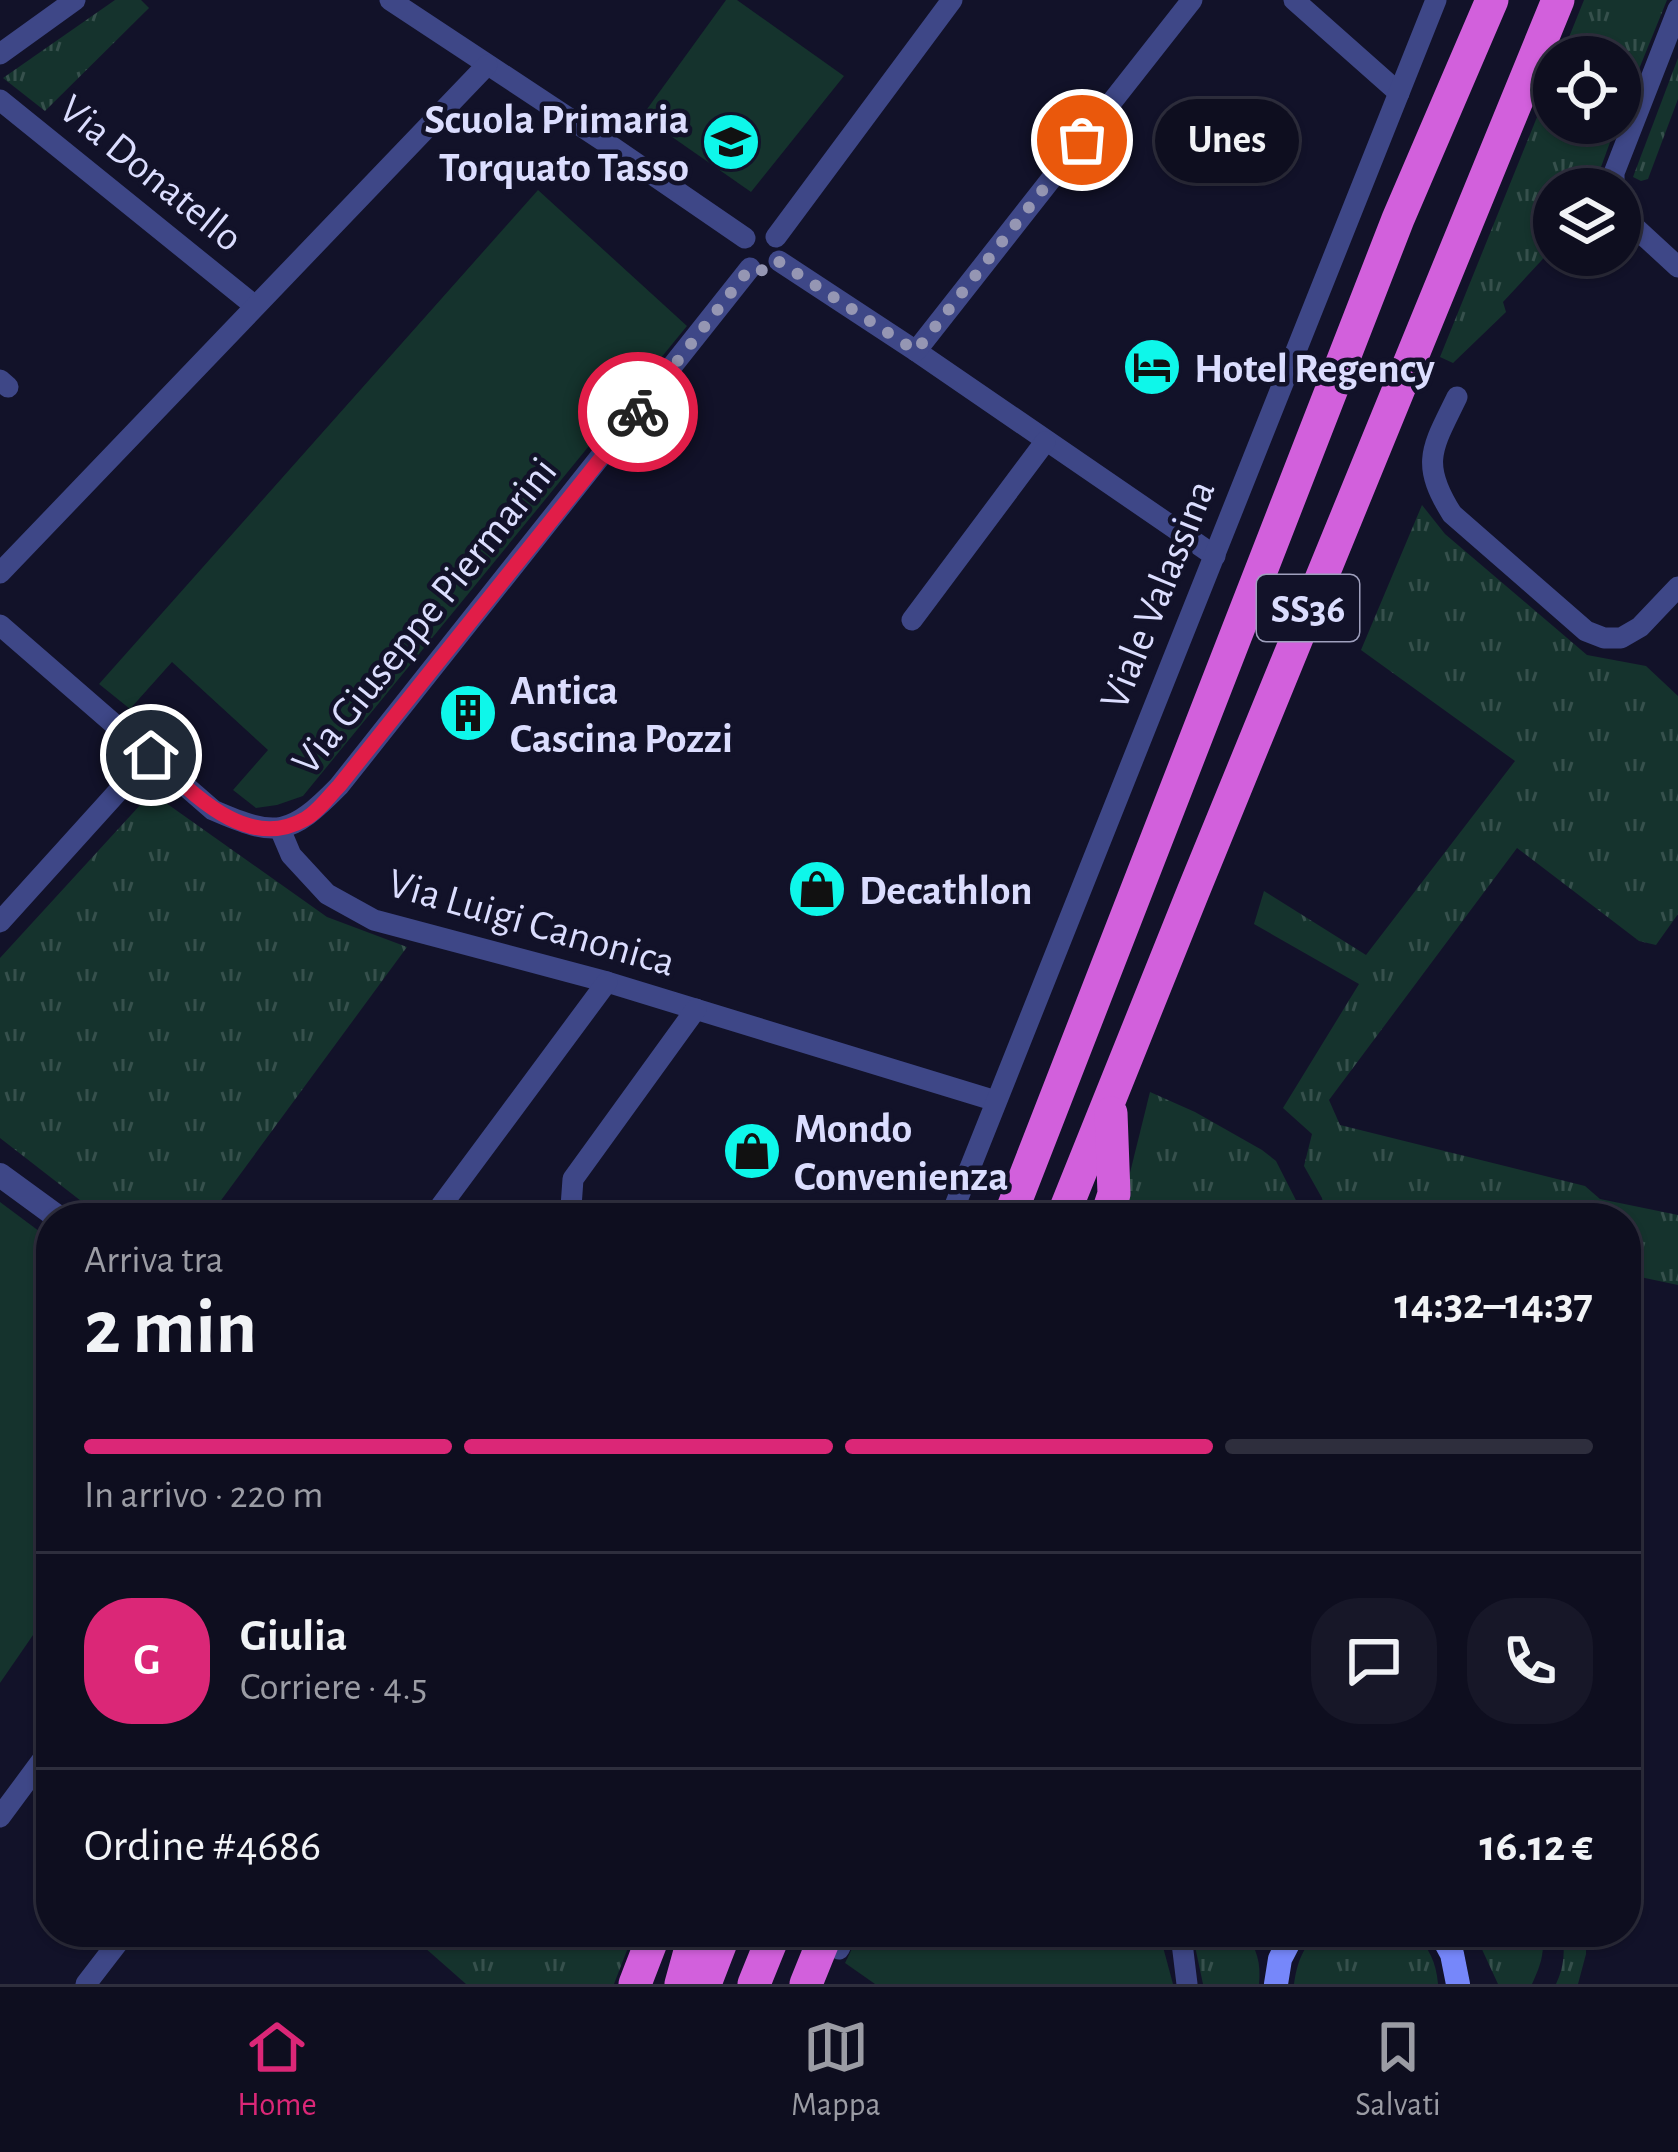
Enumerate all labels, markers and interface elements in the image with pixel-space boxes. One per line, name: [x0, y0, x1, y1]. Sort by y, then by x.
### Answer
map controls: [1533, 36, 1641, 276]
button: locate: [1533, 36, 1641, 144]
street label: Via Donatello: [51, 87, 250, 260]
pin: [1031, 89, 1133, 191]
callout: Unes: [1154, 98, 1298, 182]
place label: Scuola Primaria Torquato Tasso: [424, 99, 689, 189]
icon: bag: [1049, 107, 1115, 173]
school or university icon: Scuola Primaria Torquato Tasso: [700, 111, 762, 173]
text: Unes: [1188, 121, 1266, 160]
button: layers: [1533, 168, 1641, 276]
hotel icon: Hotel Regency: [1121, 336, 1183, 398]
place label: Hotel Regency: [1194, 348, 1435, 390]
courier: [578, 352, 698, 472]
icon: bike: [605, 379, 671, 445]
street label: Via Giuseppe Piermarini: [284, 450, 565, 783]
street label: Viale Valassina: [1093, 474, 1223, 715]
road number: SS36: [1257, 575, 1359, 641]
place label: Antica Cascina Pozzi: [510, 670, 733, 760]
building icon: Antica Cascina Pozzi: [437, 682, 499, 744]
pin: [100, 704, 202, 806]
icon: home: [118, 722, 184, 788]
shop icon: Decathlon: [786, 858, 848, 920]
street label: Via Luigi Canonica: [383, 862, 680, 984]
place label: Decathlon: [859, 870, 1032, 912]
place label: Mondo Convenienza: [794, 1108, 1008, 1198]
shop icon: Mondo Convenienza: [721, 1120, 783, 1182]
text: Arriva tra: [84, 1241, 224, 1280]
text: 14:32–14:37: [1395, 1282, 1593, 1327]
text: 2 min: [84, 1290, 257, 1368]
text: In arrivo · 220 m: [84, 1476, 323, 1515]
button: chat: [1311, 1598, 1437, 1724]
button: phone: [1467, 1598, 1593, 1724]
text: Giulia: [240, 1614, 347, 1659]
text: G: [134, 1638, 160, 1683]
text: Corriere · 4.5: [240, 1668, 427, 1707]
text: Ordine #4686: [84, 1824, 321, 1869]
text: 16.12 €: [1480, 1824, 1593, 1869]
tab: Home: [237, 2014, 317, 2126]
tab: Mappa: [791, 2014, 881, 2126]
tab: Salvati: [1355, 2014, 1441, 2126]

